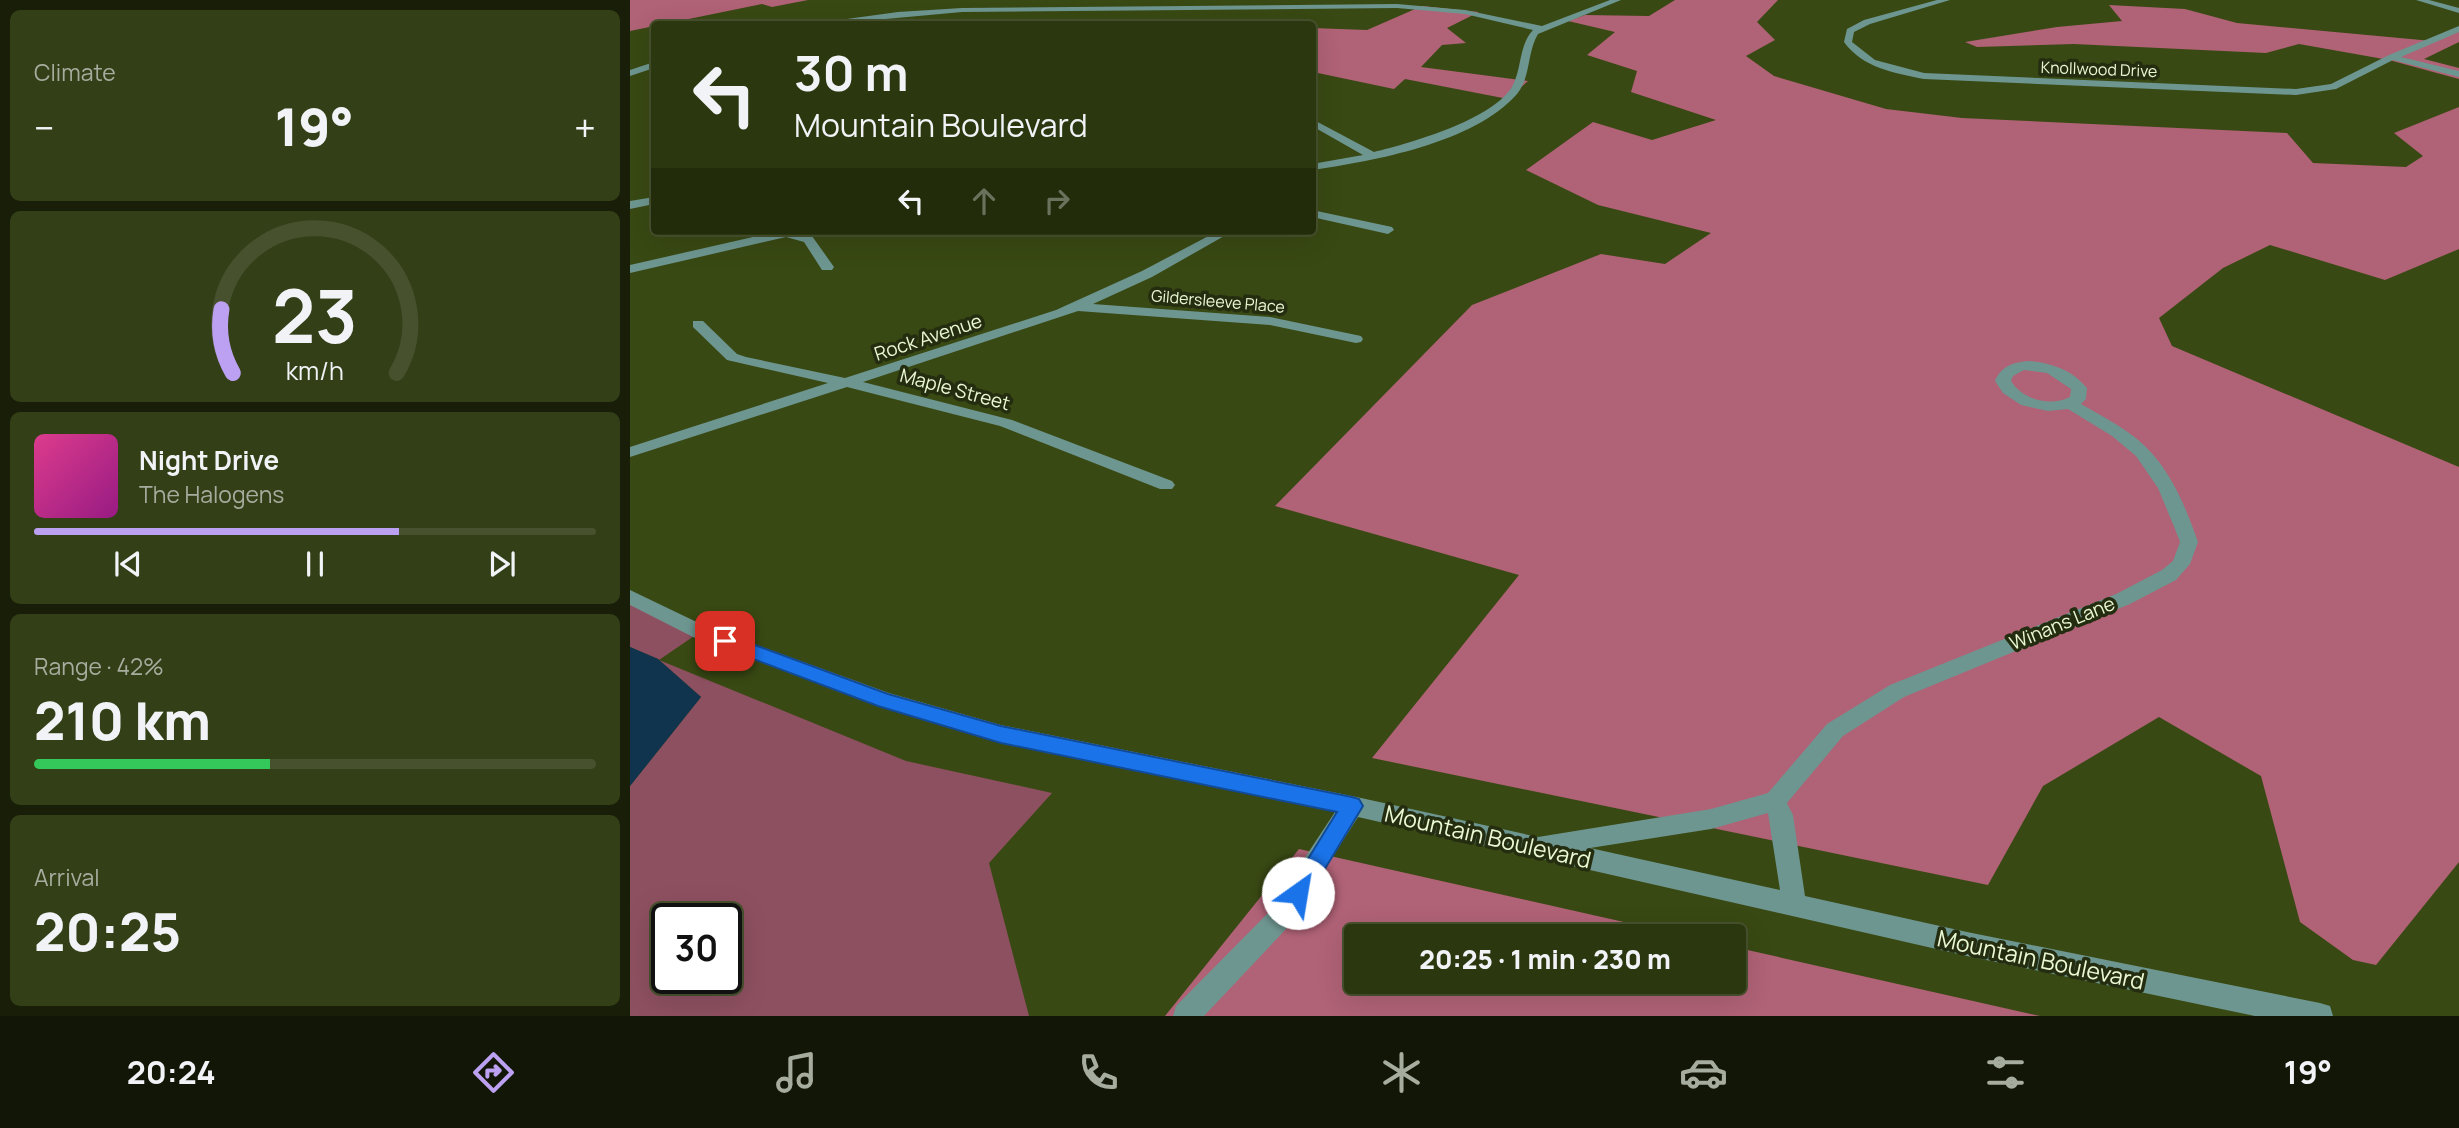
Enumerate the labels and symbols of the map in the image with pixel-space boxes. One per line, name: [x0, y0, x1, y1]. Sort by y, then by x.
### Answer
street label: Knollwood Drive: [2040, 56, 2158, 82]
street label: Gildersleeve Place: [1150, 284, 1286, 318]
street label: Rock Avenue: [871, 307, 985, 367]
street label: Maple Street: [897, 362, 1013, 416]
street label: Winans Lane: [2006, 590, 2118, 656]
pin: [695, 611, 755, 671]
street label: Mountain Boulevard: [1382, 797, 1594, 875]
position arrow: [1261, 856, 1335, 930]
speed limit sign: 30: [651, 903, 742, 994]
street label: Mountain Boulevard: [1934, 921, 2148, 997]

